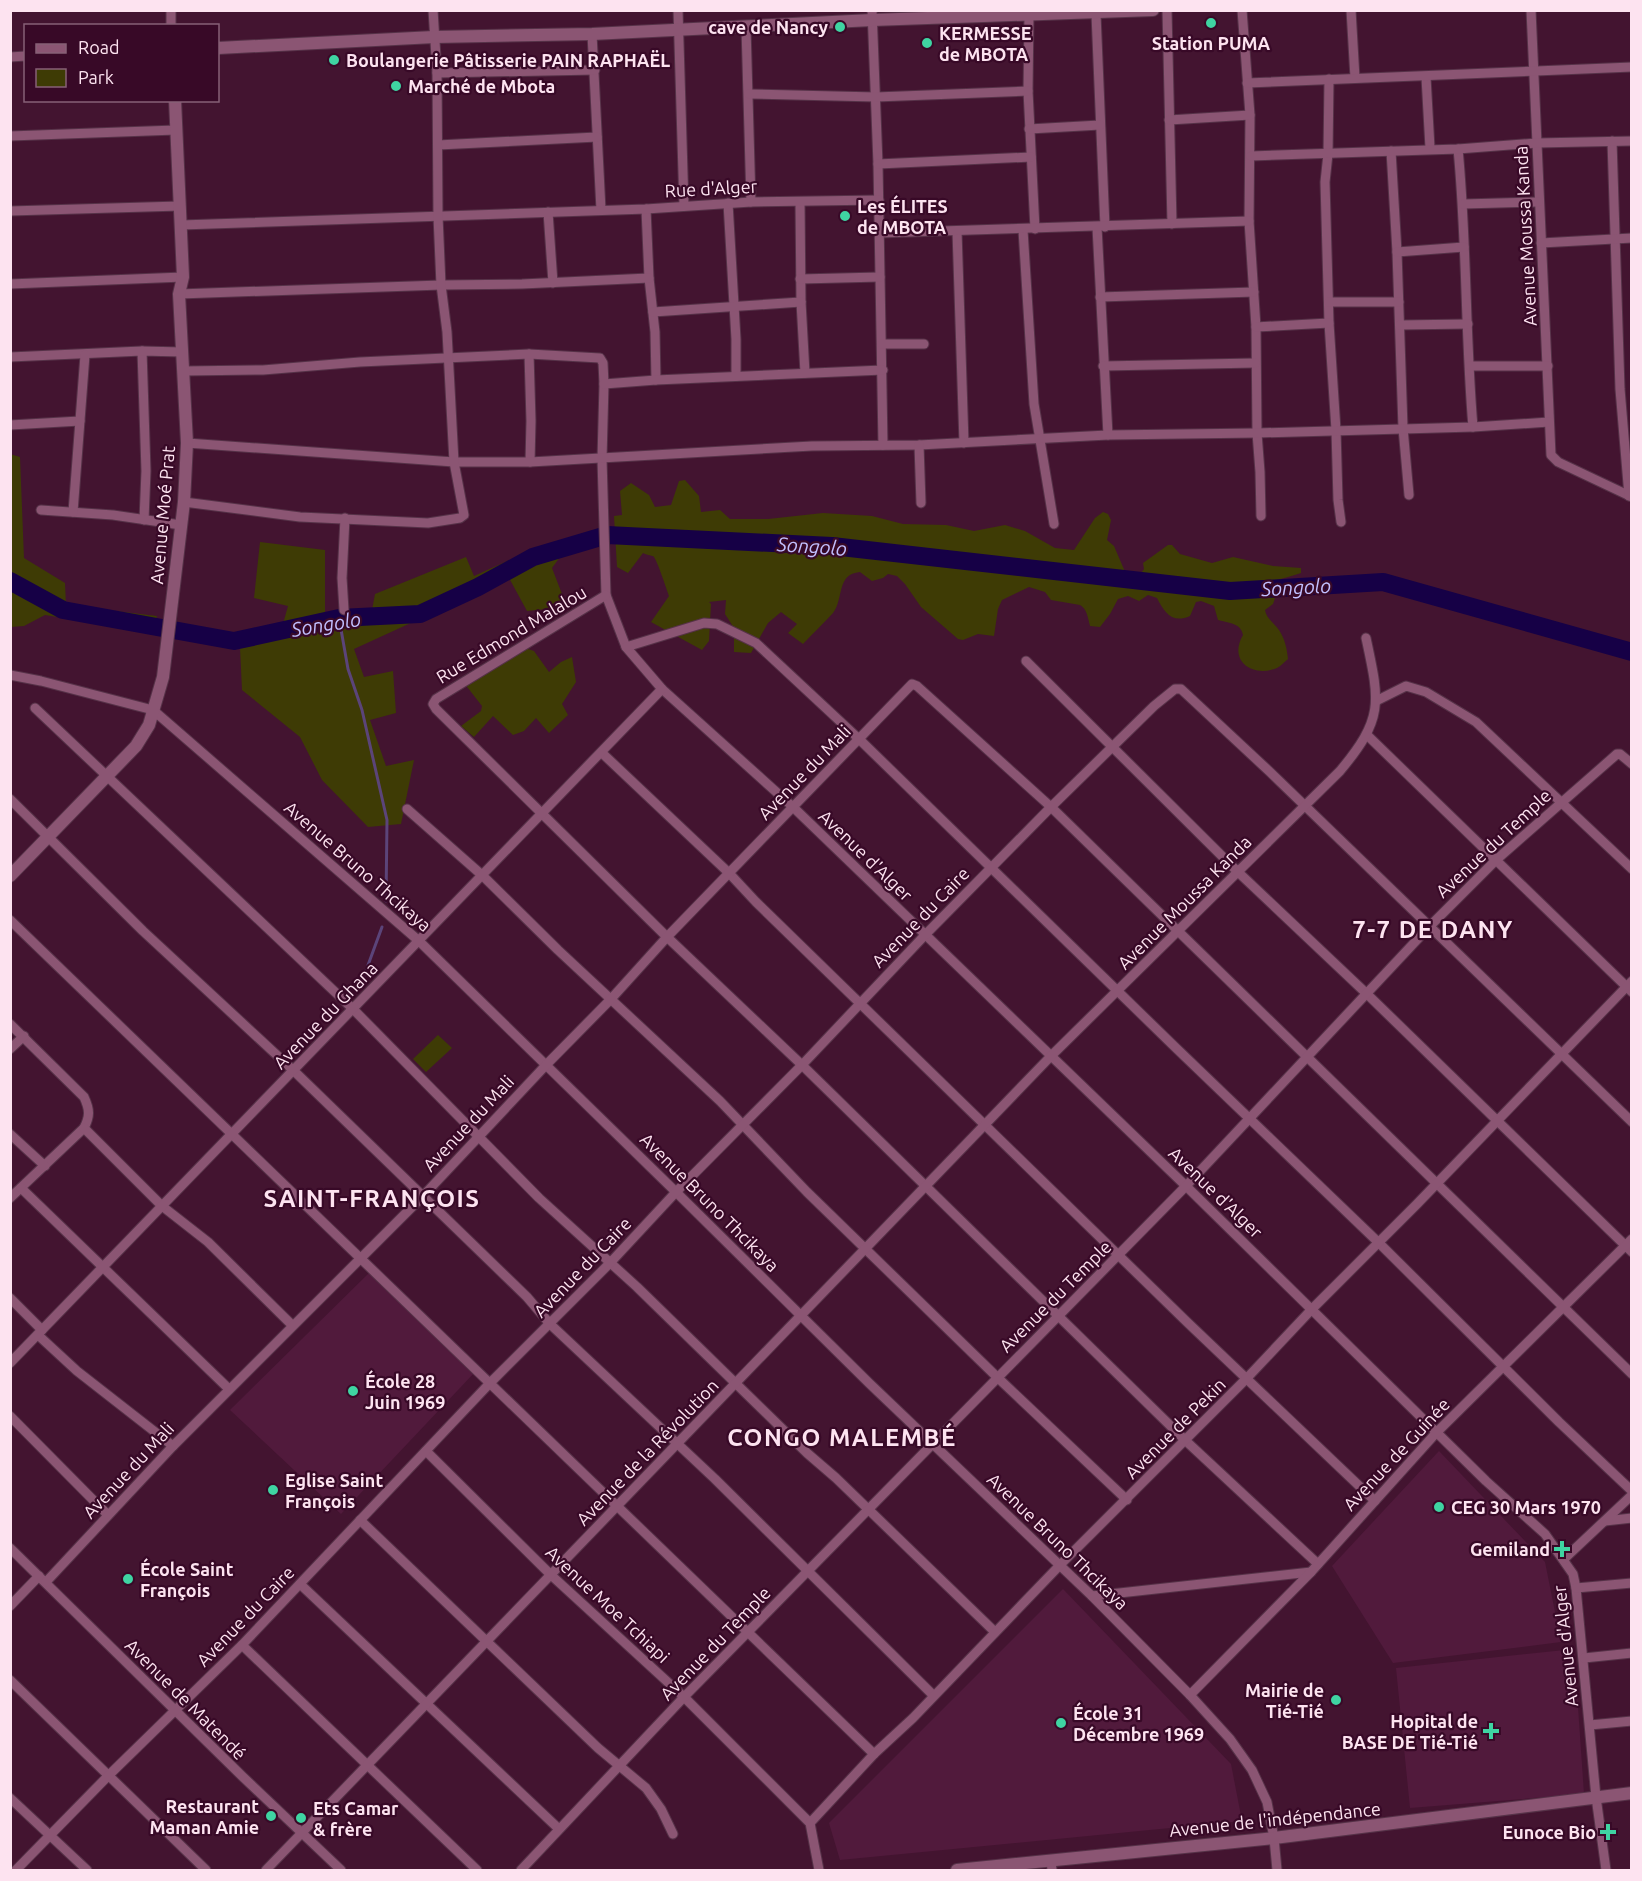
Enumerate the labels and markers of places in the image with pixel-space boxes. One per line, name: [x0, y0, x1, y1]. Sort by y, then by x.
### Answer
marker: Station PUMA: [1204, 16, 1218, 30]
place label: cave de Nancy: [708, 17, 828, 37]
marker: cave de Nancy: [833, 20, 847, 34]
place label: KERMESSE de MBOTA: [939, 23, 1032, 64]
place label: Station PUMA: [1152, 33, 1271, 53]
marker: KERMESSE de MBOTA: [920, 36, 934, 50]
place label: Boulangerie Pâtisserie PAIN RAPHAËL: [346, 50, 670, 70]
marker: Boulangerie Pâtisserie PAIN RAPHAËL: [327, 53, 341, 67]
place label: Marché de Mbota: [408, 76, 555, 96]
marker: Marché de Mbota: [389, 79, 403, 93]
place label: Les ÉLITES de MBOTA: [857, 195, 948, 237]
marker: Les ÉLITES de MBOTA: [838, 209, 852, 223]
place label: École 28 Juin 1969: [365, 1370, 445, 1412]
marker: École 28 Juin 1969: [346, 1384, 360, 1398]
place label: Eglise Saint François: [285, 1470, 383, 1512]
marker: Eglise Saint François: [266, 1483, 280, 1497]
place label: CEG 30 Mars 1970: [1451, 1497, 1601, 1517]
marker: CEG 30 Mars 1970: [1432, 1500, 1446, 1514]
place label: Gemiland: [1470, 1539, 1550, 1559]
marker: Gemiland: [1555, 1542, 1569, 1556]
place label: École Saint François: [140, 1558, 234, 1601]
marker: École Saint François: [121, 1572, 135, 1586]
place label: Mairie de Tié-Tié: [1245, 1680, 1324, 1721]
marker: Mairie de Tié-Tié: [1329, 1693, 1343, 1707]
place label: École 31 Décembre 1969: [1073, 1702, 1204, 1744]
place label: Hopital de BASE DE Tié-Tié: [1342, 1711, 1478, 1752]
marker: École 31 Décembre 1969: [1054, 1716, 1068, 1730]
marker: Hopital de BASE DE Tié-Tié: [1482, 1722, 1500, 1740]
place label: Restaurant Maman Amie: [150, 1796, 259, 1837]
place label: Ets Camar & frère: [313, 1798, 399, 1839]
marker: Restaurant Maman Amie: [264, 1809, 278, 1823]
marker: Ets Camar & frère: [294, 1811, 308, 1825]
place label: Eunoce Bio: [1503, 1822, 1596, 1842]
marker: Eunoce Bio: [1601, 1825, 1615, 1839]

